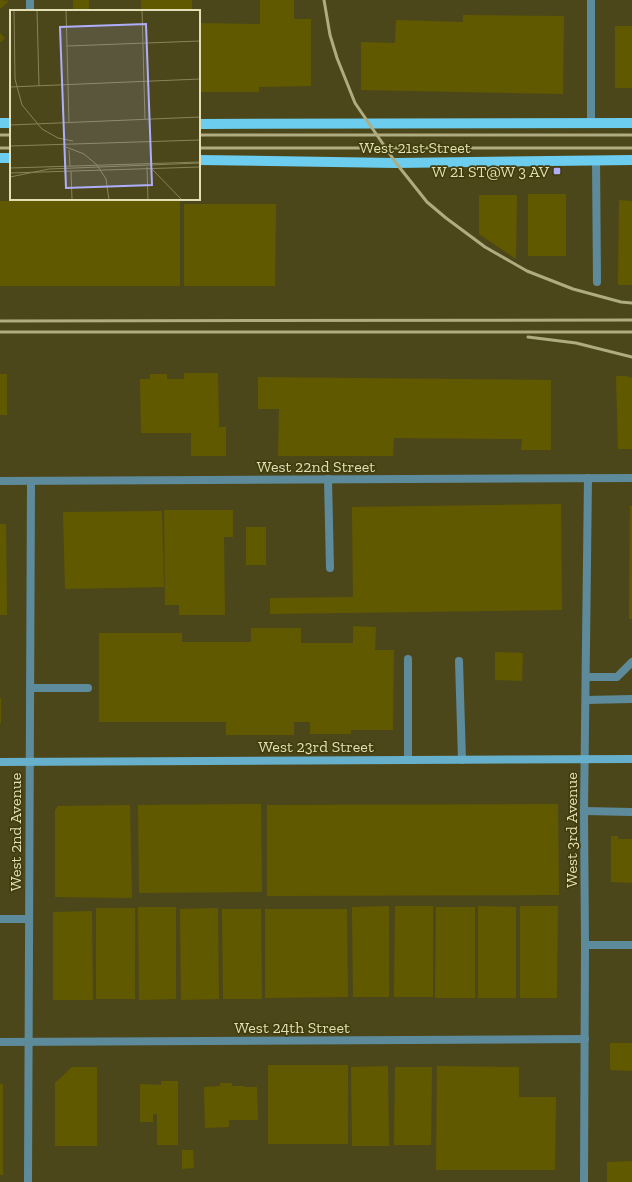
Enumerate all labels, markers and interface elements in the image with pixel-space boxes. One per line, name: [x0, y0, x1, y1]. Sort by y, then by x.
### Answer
inset map: [10, 10, 200, 200]
street label: West 21st Street: [359, 138, 471, 157]
place label: W 21 ST@W 3 AV: [432, 162, 550, 181]
marker: W 21 ST@W 3 AV: [552, 166, 562, 176]
street label: West 22nd Street: [257, 457, 375, 476]
street label: West 23rd Street: [258, 737, 374, 756]
street label: West 3rd Avenue: [562, 772, 581, 888]
street label: West 2nd Avenue: [6, 773, 25, 891]
street label: West 24th Street: [234, 1018, 350, 1037]

